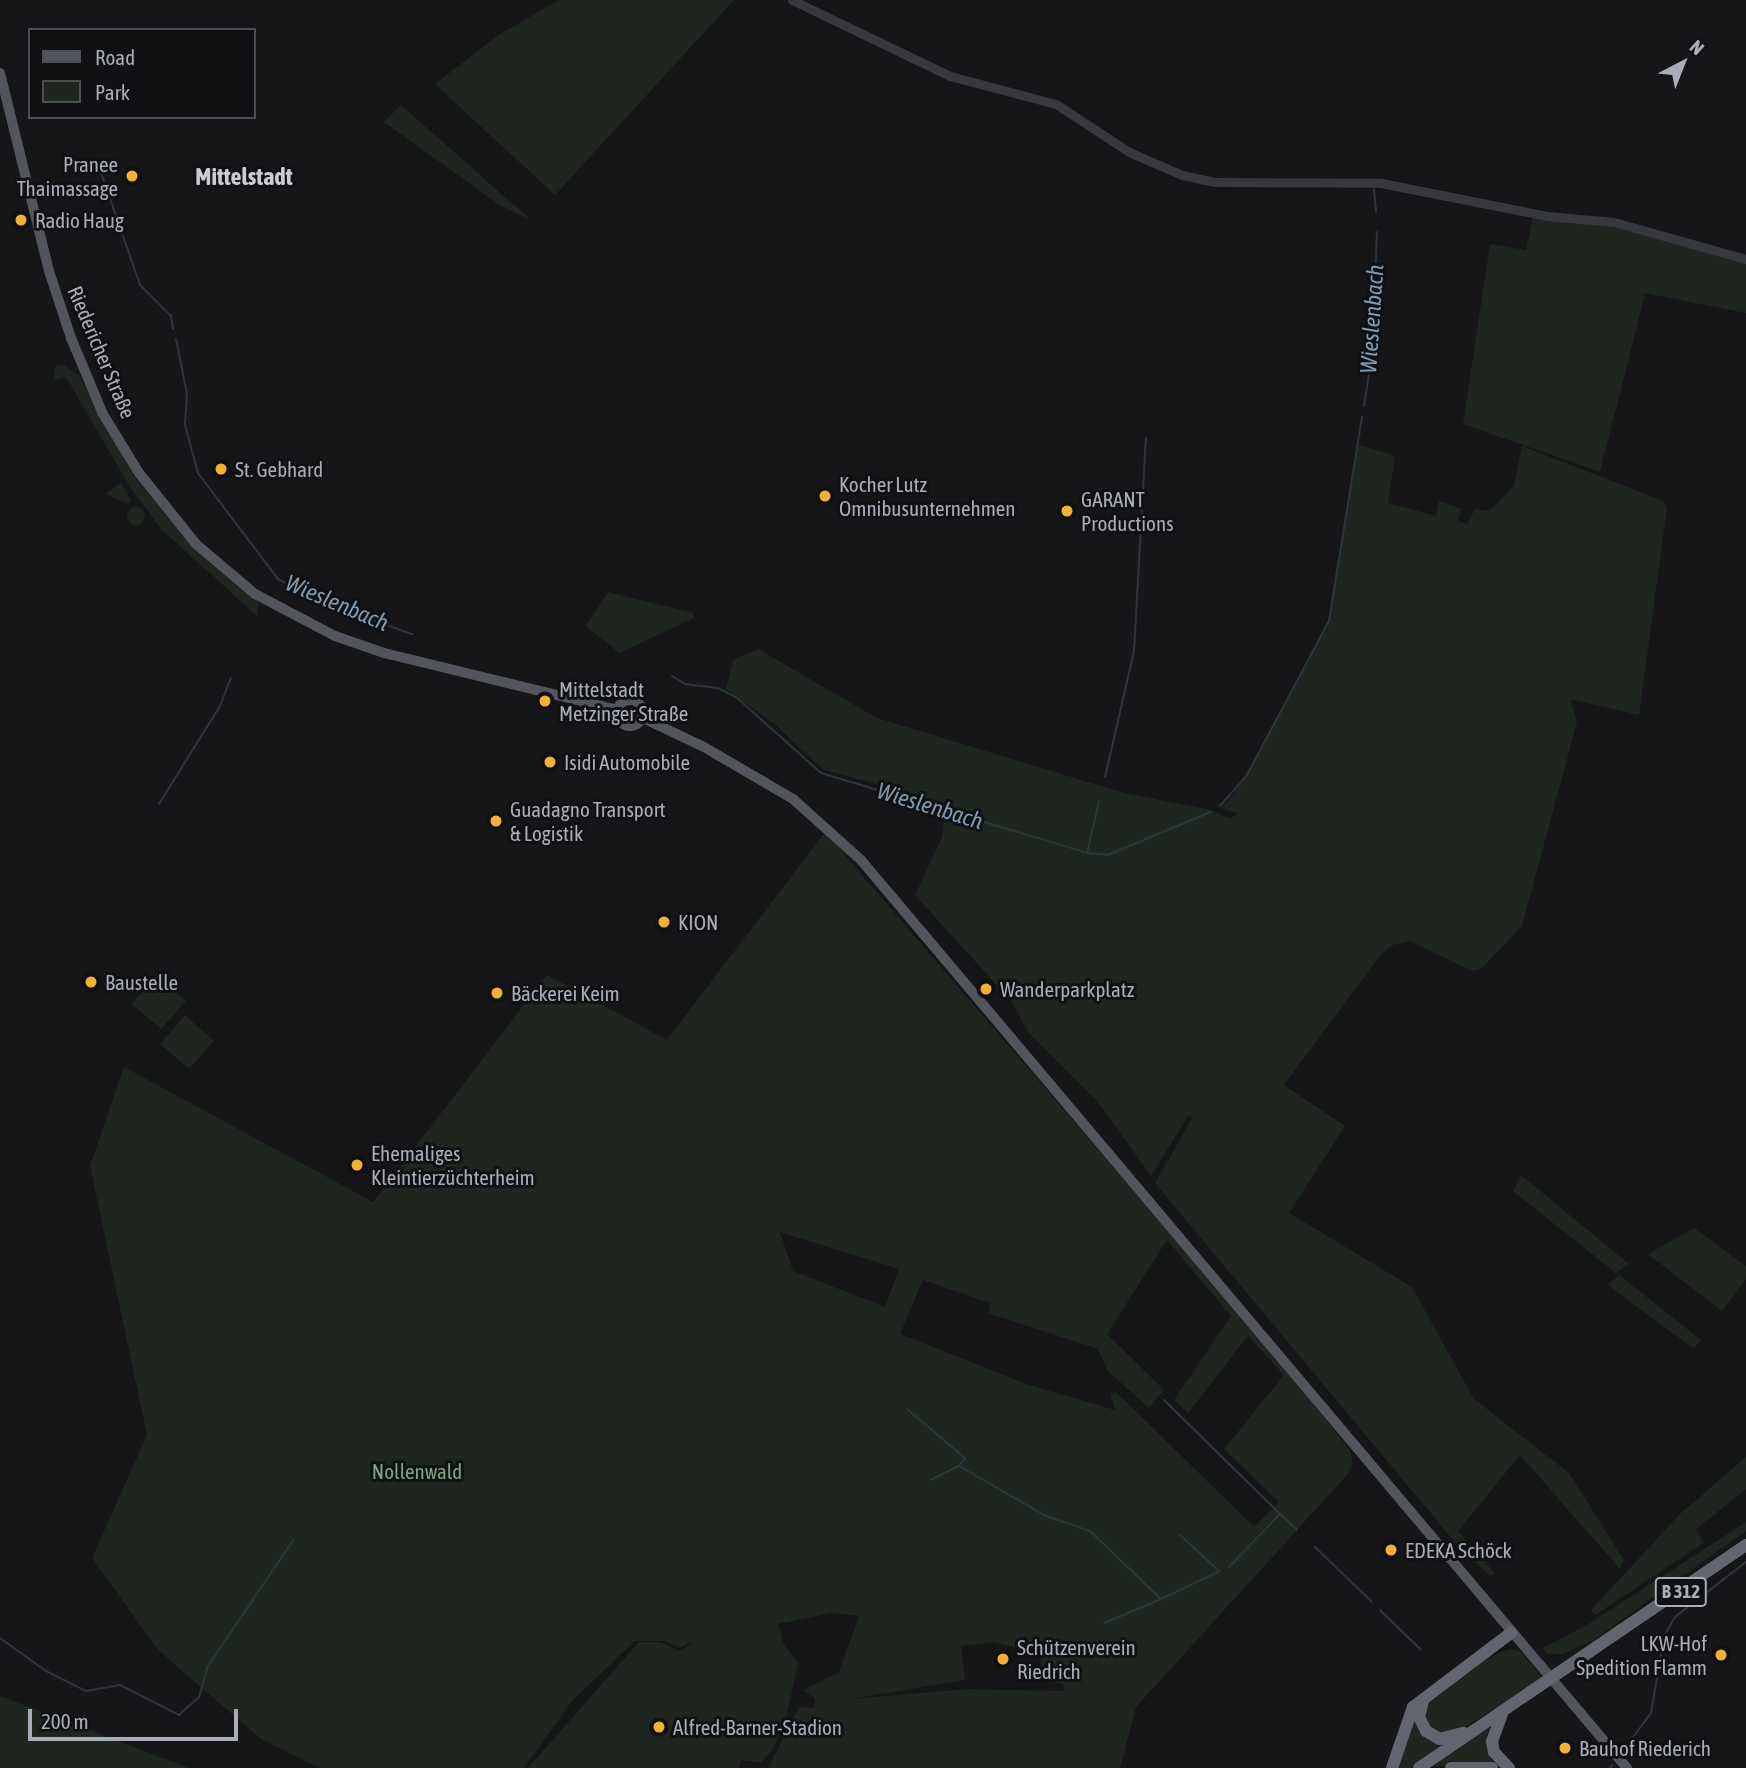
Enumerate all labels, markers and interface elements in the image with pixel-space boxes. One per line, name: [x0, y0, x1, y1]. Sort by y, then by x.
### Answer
legend: [28, 28, 256, 119]
north arrow: [1648, 28, 1718, 98]
text: N: [1686, 35, 1709, 59]
text: Road: [95, 45, 135, 69]
text: Park: [95, 80, 130, 104]
place label: Pranee Thaimassage: [17, 151, 118, 201]
district label: Mittelstadt: [195, 163, 293, 191]
marker: Pranee Thaimassage: [124, 168, 140, 184]
place label: Radio Haug: [35, 207, 124, 233]
marker: Radio Haug: [13, 212, 29, 228]
water label: Wieslenbach: [1354, 264, 1390, 374]
street label: Riedericher Straße: [63, 282, 141, 422]
place label: St. Gebhard: [235, 456, 323, 482]
marker: St. Gebhard: [213, 461, 229, 477]
place label: Kocher Lutz Omnibusunternehmen: [839, 471, 1016, 521]
place label: GARANT Productions: [1081, 486, 1174, 536]
marker: Kocher Lutz Omnibusunternehmen: [817, 488, 833, 504]
marker: GARANT Productions: [1059, 503, 1075, 519]
water label: Wieslenbach: [281, 569, 393, 637]
place label: Mittelstadt Metzinger Straße: [559, 676, 688, 726]
marker: Mittelstadt Metzinger Straße: [537, 693, 553, 709]
place label: Isidi Automobile: [564, 749, 690, 775]
marker: Isidi Automobile: [542, 754, 558, 770]
water label: Wieslenbach: [874, 777, 986, 835]
place label: Guadagno Transport & Logistik: [510, 796, 666, 846]
marker: Guadagno Transport & Logistik: [488, 813, 504, 829]
place label: KION: [678, 909, 718, 935]
marker: KION: [656, 914, 672, 930]
place label: Baustelle: [105, 969, 178, 995]
marker: Baustelle: [83, 974, 99, 990]
place label: Wanderparkplatz: [1000, 976, 1134, 1002]
place label: Bäckerei Keim: [511, 980, 620, 1006]
marker: Wanderparkplatz: [978, 981, 994, 997]
marker: Bäckerei Keim: [489, 985, 505, 1001]
place label: Ehemaliges Kleintierzüchterheim: [371, 1140, 535, 1190]
marker: Ehemaliges Kleintierzüchterheim: [349, 1157, 365, 1173]
park label: Nollenwald: [372, 1458, 462, 1484]
place label: EDEKA Schöck: [1405, 1537, 1512, 1563]
marker: EDEKA Schöck: [1383, 1542, 1399, 1558]
road number: B 312: [1655, 1576, 1707, 1608]
place label: LKW-Hof Spedition Flamm: [1576, 1630, 1707, 1680]
place label: Schützenverein Riedrich: [1017, 1634, 1136, 1684]
marker: LKW-Hof Spedition Flamm: [1713, 1647, 1729, 1663]
marker: Schützenverein Riedrich: [995, 1651, 1011, 1667]
scale bar: [32, 1694, 242, 1738]
text: 200 m: [41, 1709, 89, 1733]
place label: Alfred-Barner-Stadion: [673, 1714, 842, 1740]
marker: Alfred-Barner-Stadion: [651, 1719, 667, 1735]
place label: Bauhof Riederich: [1579, 1735, 1711, 1761]
marker: Bauhof Riederich: [1557, 1740, 1573, 1756]

